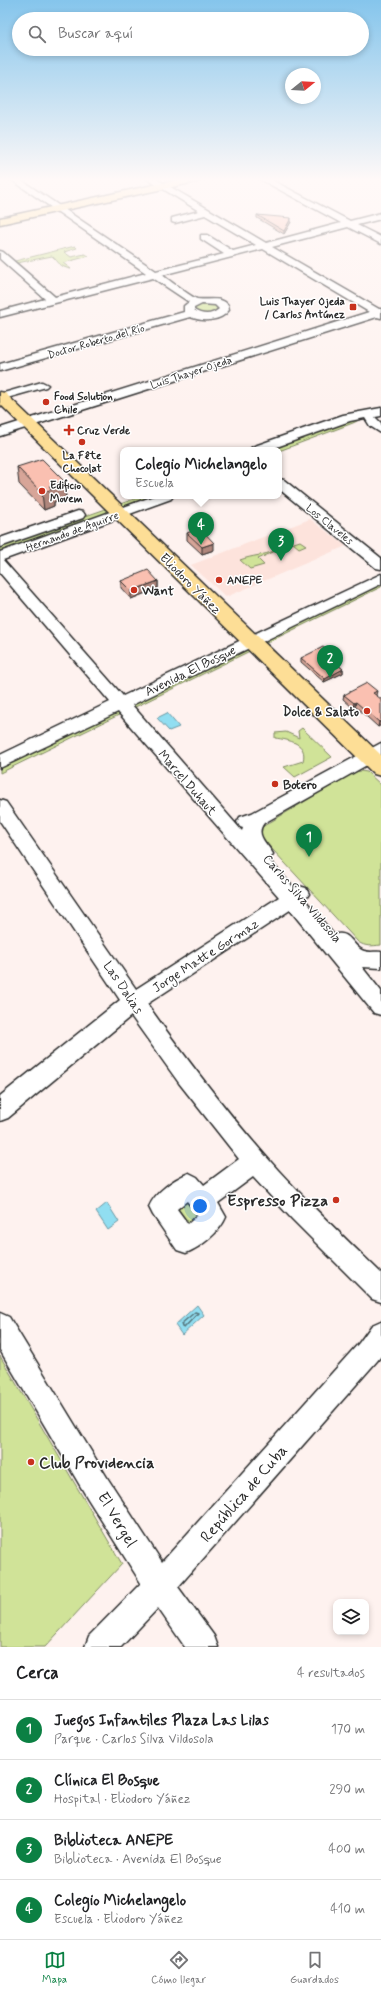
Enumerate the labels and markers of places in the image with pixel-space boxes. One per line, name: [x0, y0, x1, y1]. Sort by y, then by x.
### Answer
place label: Luis Thayer Ojeda / Carlos Antúnez: [260, 295, 346, 322]
marker: Luis Thayer Ojeda / Carlos Antúnez: [348, 302, 358, 312]
place label: Food Solution Chile: [54, 390, 113, 417]
marker: Food Solution Chile: [41, 397, 51, 407]
place label: Cruz Verde: [77, 424, 131, 438]
marker: Cruz Verde: [64, 425, 74, 435]
marker: La Fête Chocolat: [77, 437, 87, 447]
place label: La Fête Chocolat: [62, 449, 102, 476]
place label: Edificio Movem: [50, 479, 83, 506]
marker: Edificio Movem: [37, 486, 47, 496]
pin: 4: [188, 512, 214, 545]
pin: 3: [268, 528, 294, 561]
place label: ANEPE: [227, 574, 263, 588]
marker: ANEPE: [214, 575, 224, 585]
place label: Want: [141, 583, 175, 600]
marker: Want: [129, 585, 139, 595]
pin: 2: [317, 645, 343, 678]
place label: Dolce & Salato: [282, 704, 359, 721]
marker: Dolce & Salato: [362, 706, 372, 716]
place label: Botero: [283, 777, 318, 794]
marker: Botero: [270, 779, 280, 789]
pin: 1: [296, 824, 322, 857]
place label: Espresso Pizza: [227, 1191, 328, 1212]
marker: Espresso Pizza: [331, 1195, 341, 1205]
place label: Club Providencia: [39, 1453, 155, 1474]
marker: Club Providencia: [26, 1457, 36, 1467]

